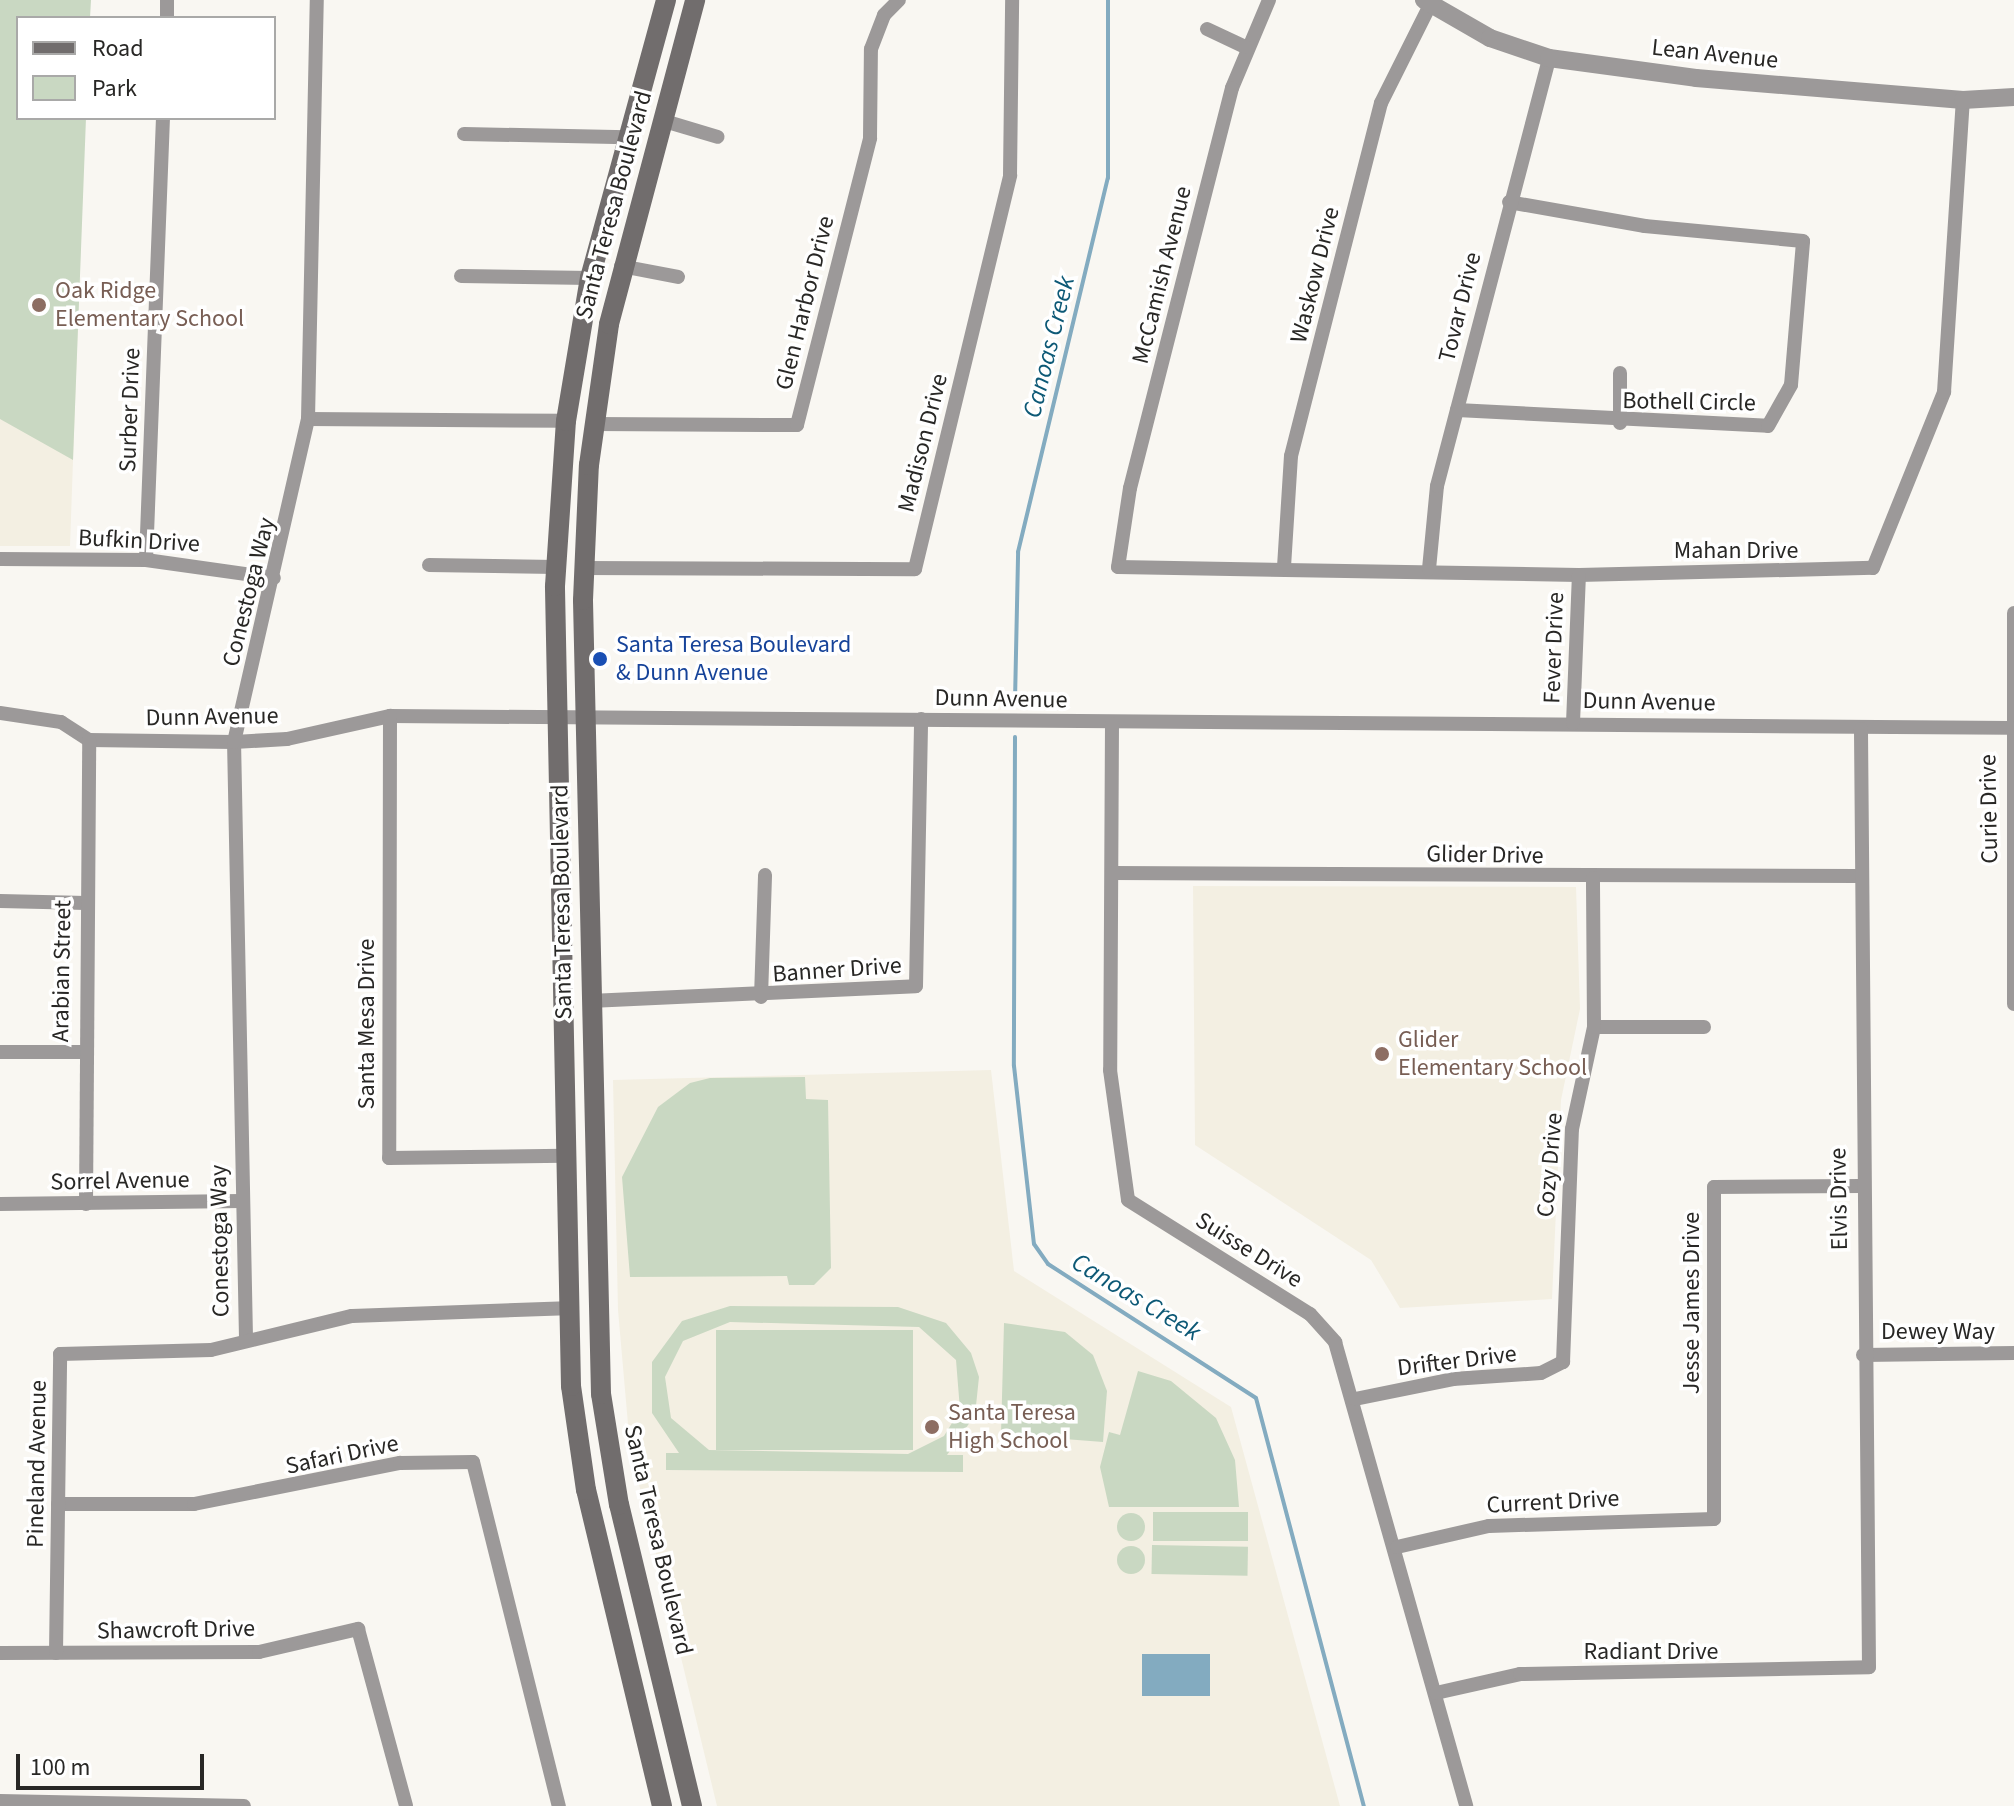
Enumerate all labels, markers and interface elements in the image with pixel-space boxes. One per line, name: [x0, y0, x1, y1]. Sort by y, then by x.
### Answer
legend: [16, 16, 276, 120]
text: Road: [92, 31, 144, 66]
street label: Lean Avenue: [1650, 33, 1780, 75]
text: Park: [92, 71, 137, 106]
street label: Santa Teresa Boulevard: [570, 88, 658, 322]
street label: McCamish Avenue: [1126, 183, 1198, 367]
street label: Waskow Drive: [1284, 204, 1346, 346]
street label: Glen Harbor Drive: [769, 213, 841, 393]
street label: Tovar Drive: [1432, 249, 1488, 365]
water label: Canoas Creek: [1016, 273, 1082, 421]
place label: Oak Ridge Elementary School: [55, 277, 244, 333]
marker: Oak Ridge Elementary School: [30, 296, 48, 314]
street label: Surber Drive: [113, 347, 147, 473]
street label: Madison Drive: [892, 371, 954, 515]
street label: Bothell Circle: [1622, 386, 1756, 418]
street label: Conestoga Way: [217, 515, 281, 669]
street label: Bufkin Drive: [77, 523, 201, 559]
street label: Mahan Drive: [1674, 537, 1798, 565]
street label: Fever Drive: [1538, 592, 1570, 704]
place label: Santa Teresa Boulevard & Dunn Avenue: [616, 631, 851, 687]
marker: Santa Teresa Boulevard & Dunn Avenue: [591, 650, 609, 668]
street label: Dunn Avenue: [934, 683, 1068, 715]
street label: Dunn Avenue: [1582, 686, 1716, 718]
street label: Dunn Avenue: [145, 701, 279, 733]
street label: Curie Drive: [1974, 754, 2004, 864]
street label: Santa Teresa Boulevard: [546, 784, 578, 1020]
street label: Glider Drive: [1426, 840, 1544, 870]
street label: Arabian Street: [46, 900, 78, 1042]
street label: Santa Mesa Drive: [353, 939, 381, 1109]
street label: Banner Drive: [771, 951, 903, 989]
place label: Glider Elementary School: [1398, 1026, 1587, 1082]
marker: Glider Elementary School: [1373, 1045, 1391, 1063]
street label: Cozy Drive: [1531, 1112, 1569, 1218]
street label: Elvis Drive: [1824, 1147, 1854, 1251]
street label: Sorrel Avenue: [50, 1165, 190, 1197]
street label: Conestoga Way: [204, 1165, 236, 1317]
street label: Suisse Drive: [1190, 1206, 1308, 1294]
street label: Jesse James Drive: [1678, 1212, 1706, 1394]
water label: Canoas Creek: [1066, 1246, 1206, 1348]
street label: Dewey Way: [1881, 1318, 1995, 1346]
street label: Drifter Drive: [1396, 1339, 1518, 1383]
street label: Pineland Avenue: [21, 1380, 53, 1548]
place label: Santa Teresa High School: [948, 1399, 1076, 1455]
marker: Santa Teresa High School: [923, 1418, 941, 1436]
street label: Santa Teresa Boulevard: [618, 1422, 698, 1658]
street label: Safari Drive: [283, 1429, 401, 1481]
street label: Current Drive: [1486, 1484, 1620, 1520]
street label: Shawcroft Drive: [97, 1614, 255, 1646]
street label: Radiant Drive: [1583, 1638, 1719, 1666]
scale bar: [20, 1738, 208, 1788]
text: 100 m: [30, 1750, 90, 1785]

